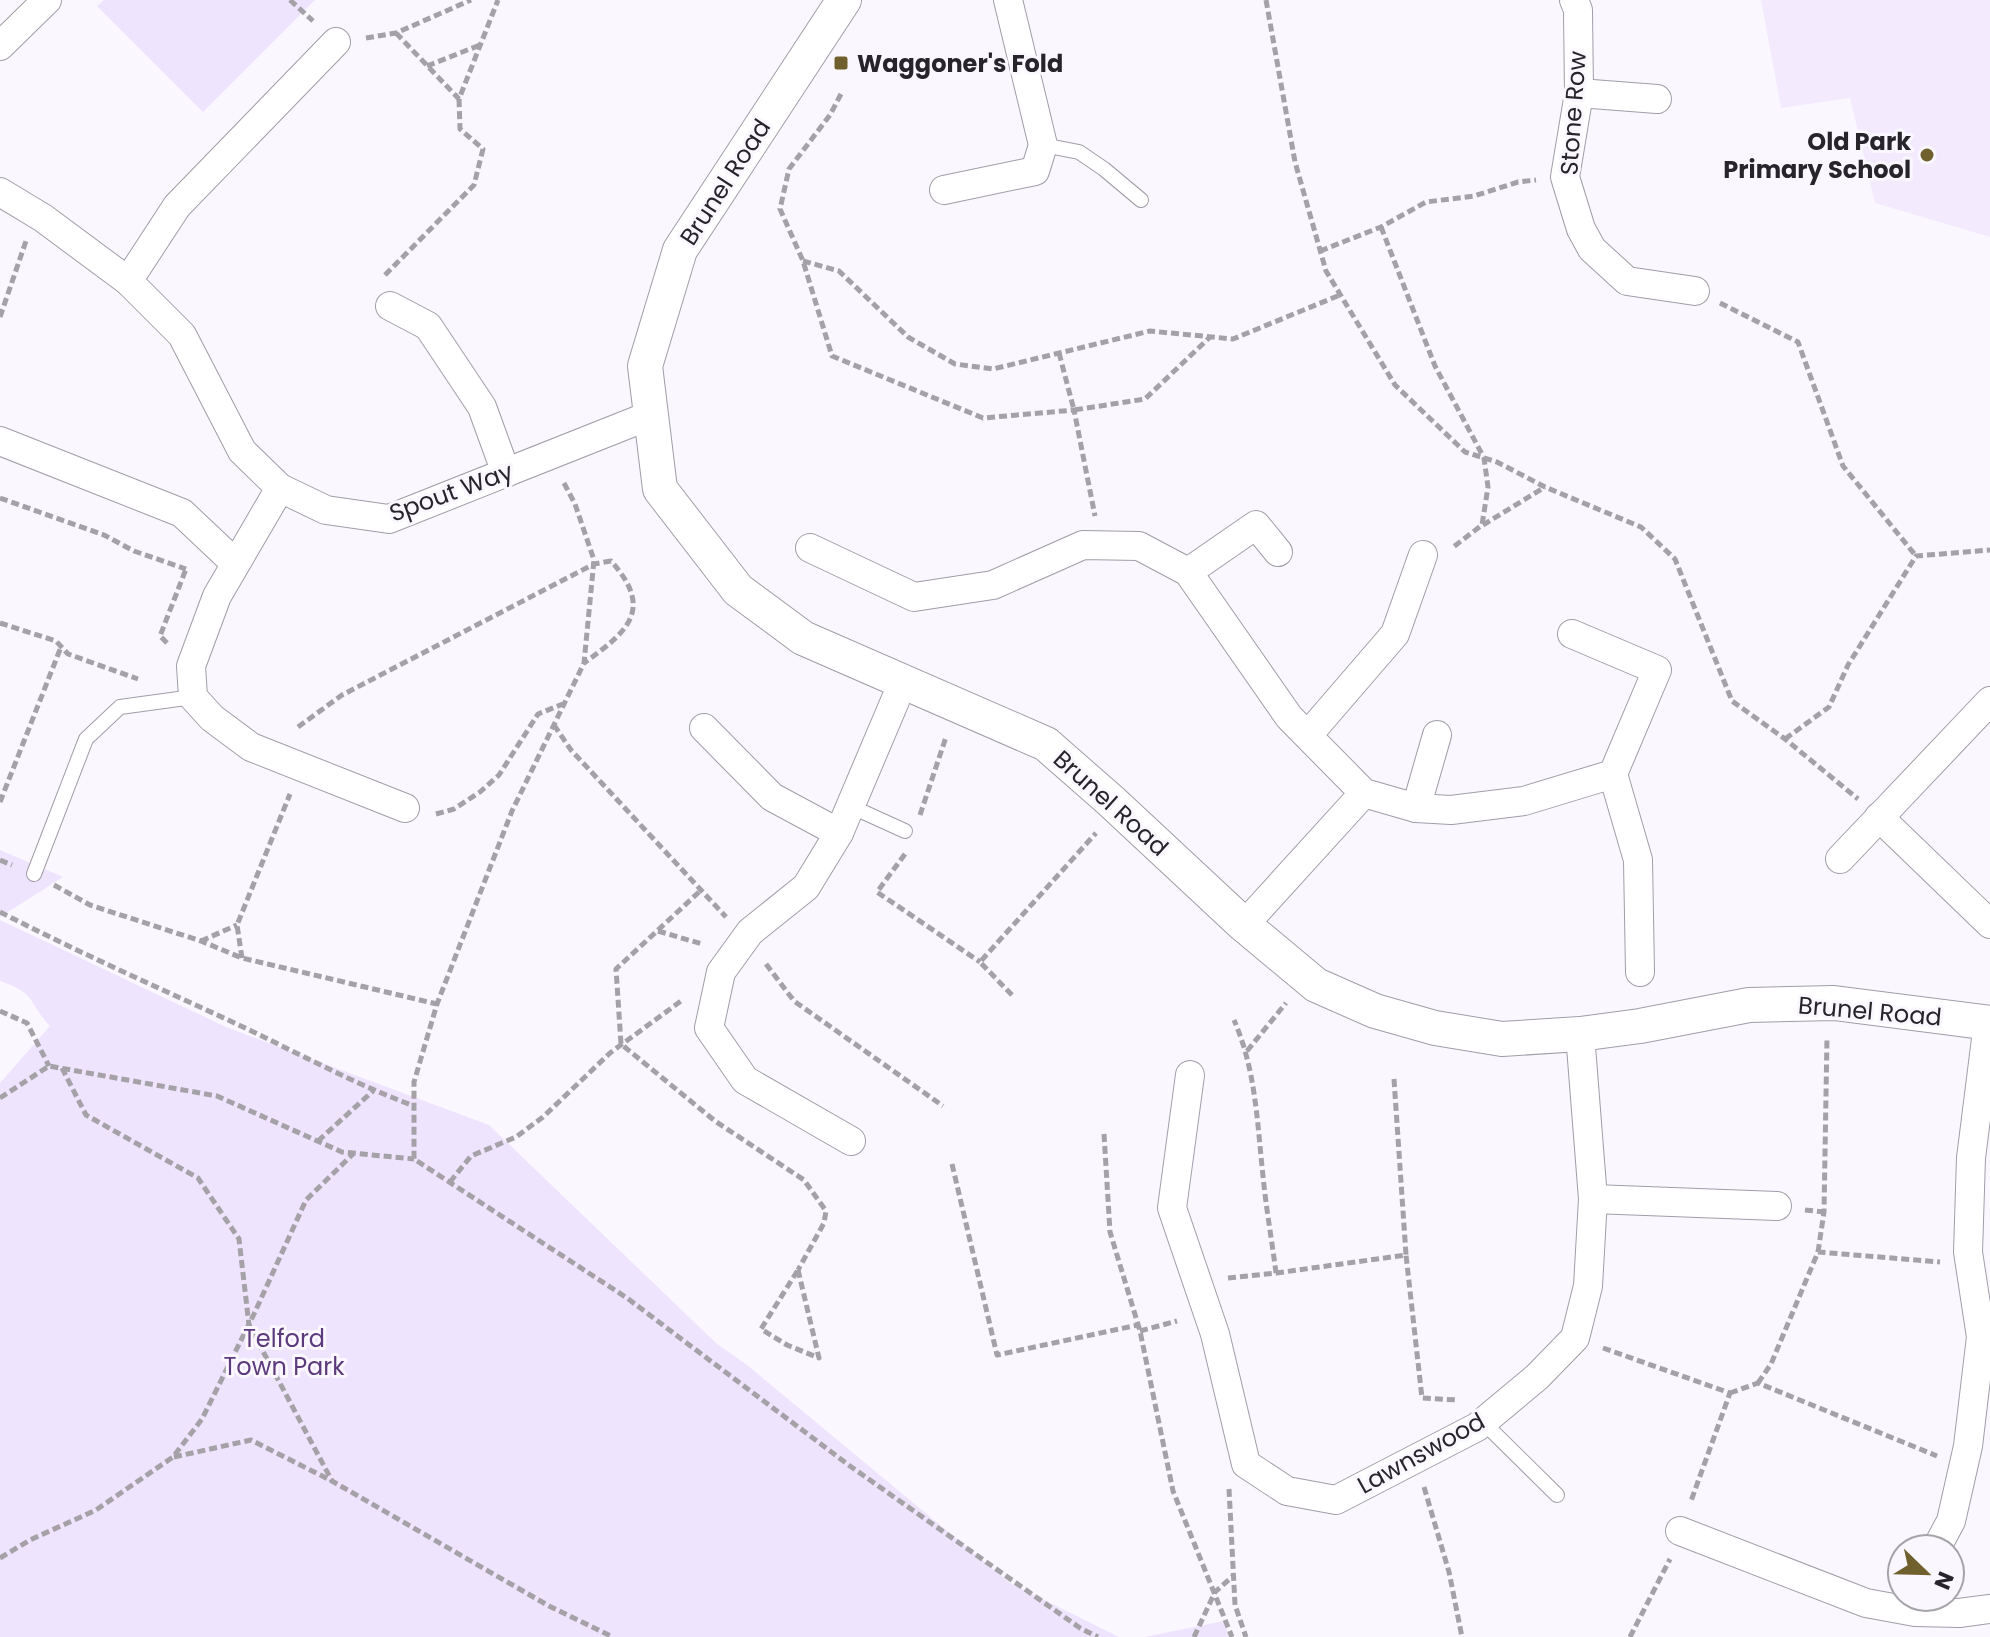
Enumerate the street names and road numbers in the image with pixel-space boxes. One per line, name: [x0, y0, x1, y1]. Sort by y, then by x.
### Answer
street label: Stone Row: [1552, 49, 1594, 176]
street label: Brunel Road: [672, 113, 778, 251]
street label: Spout Way: [385, 454, 518, 530]
street label: Brunel Road: [1046, 743, 1176, 863]
street label: Brunel Road: [1797, 988, 1943, 1034]
street label: Lawnswood: [1351, 1404, 1491, 1502]

